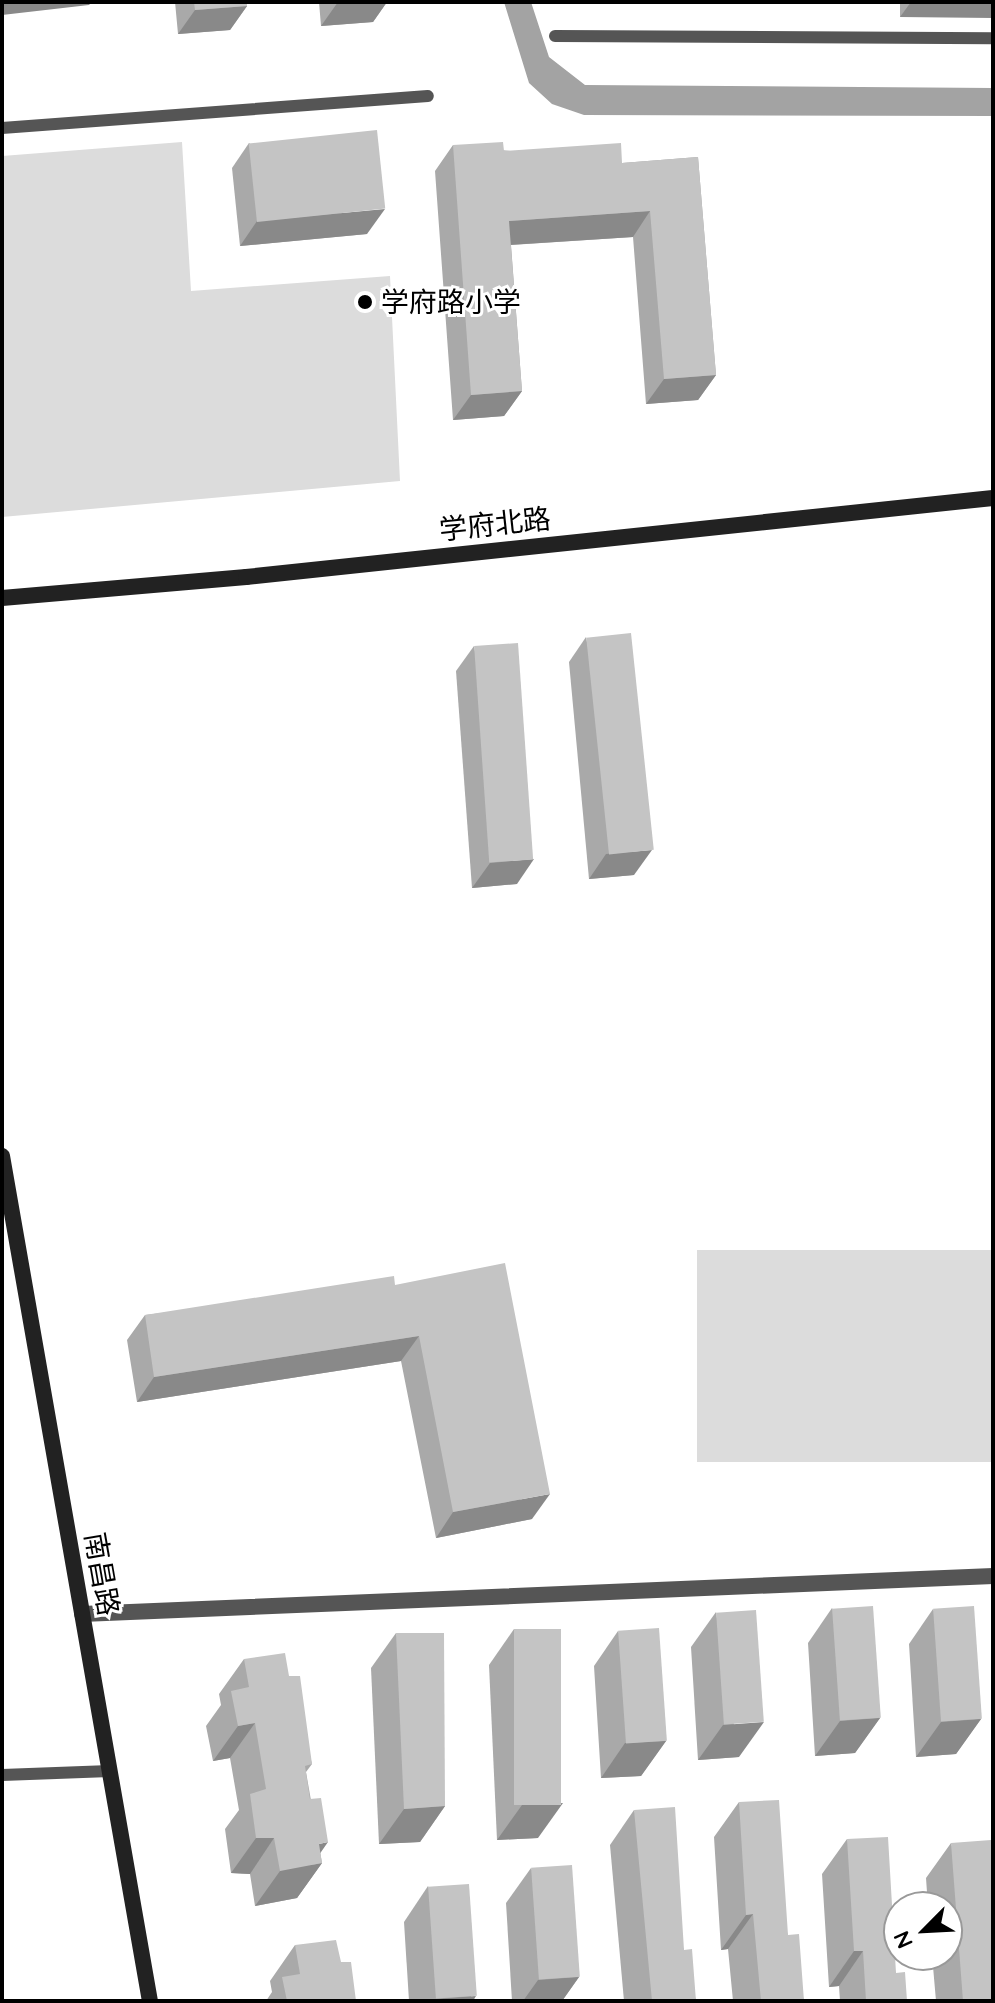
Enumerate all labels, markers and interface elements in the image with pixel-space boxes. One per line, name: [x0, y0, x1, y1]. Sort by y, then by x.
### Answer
place label: 学府路小学: [381, 285, 521, 319]
marker: 学府路小学: [356, 293, 374, 311]
street label: 学府北路: [438, 501, 552, 547]
street label: 南昌路: [78, 1530, 126, 1618]
north arrow: [883, 1891, 963, 1971]
text: N: [887, 1927, 919, 1953]

